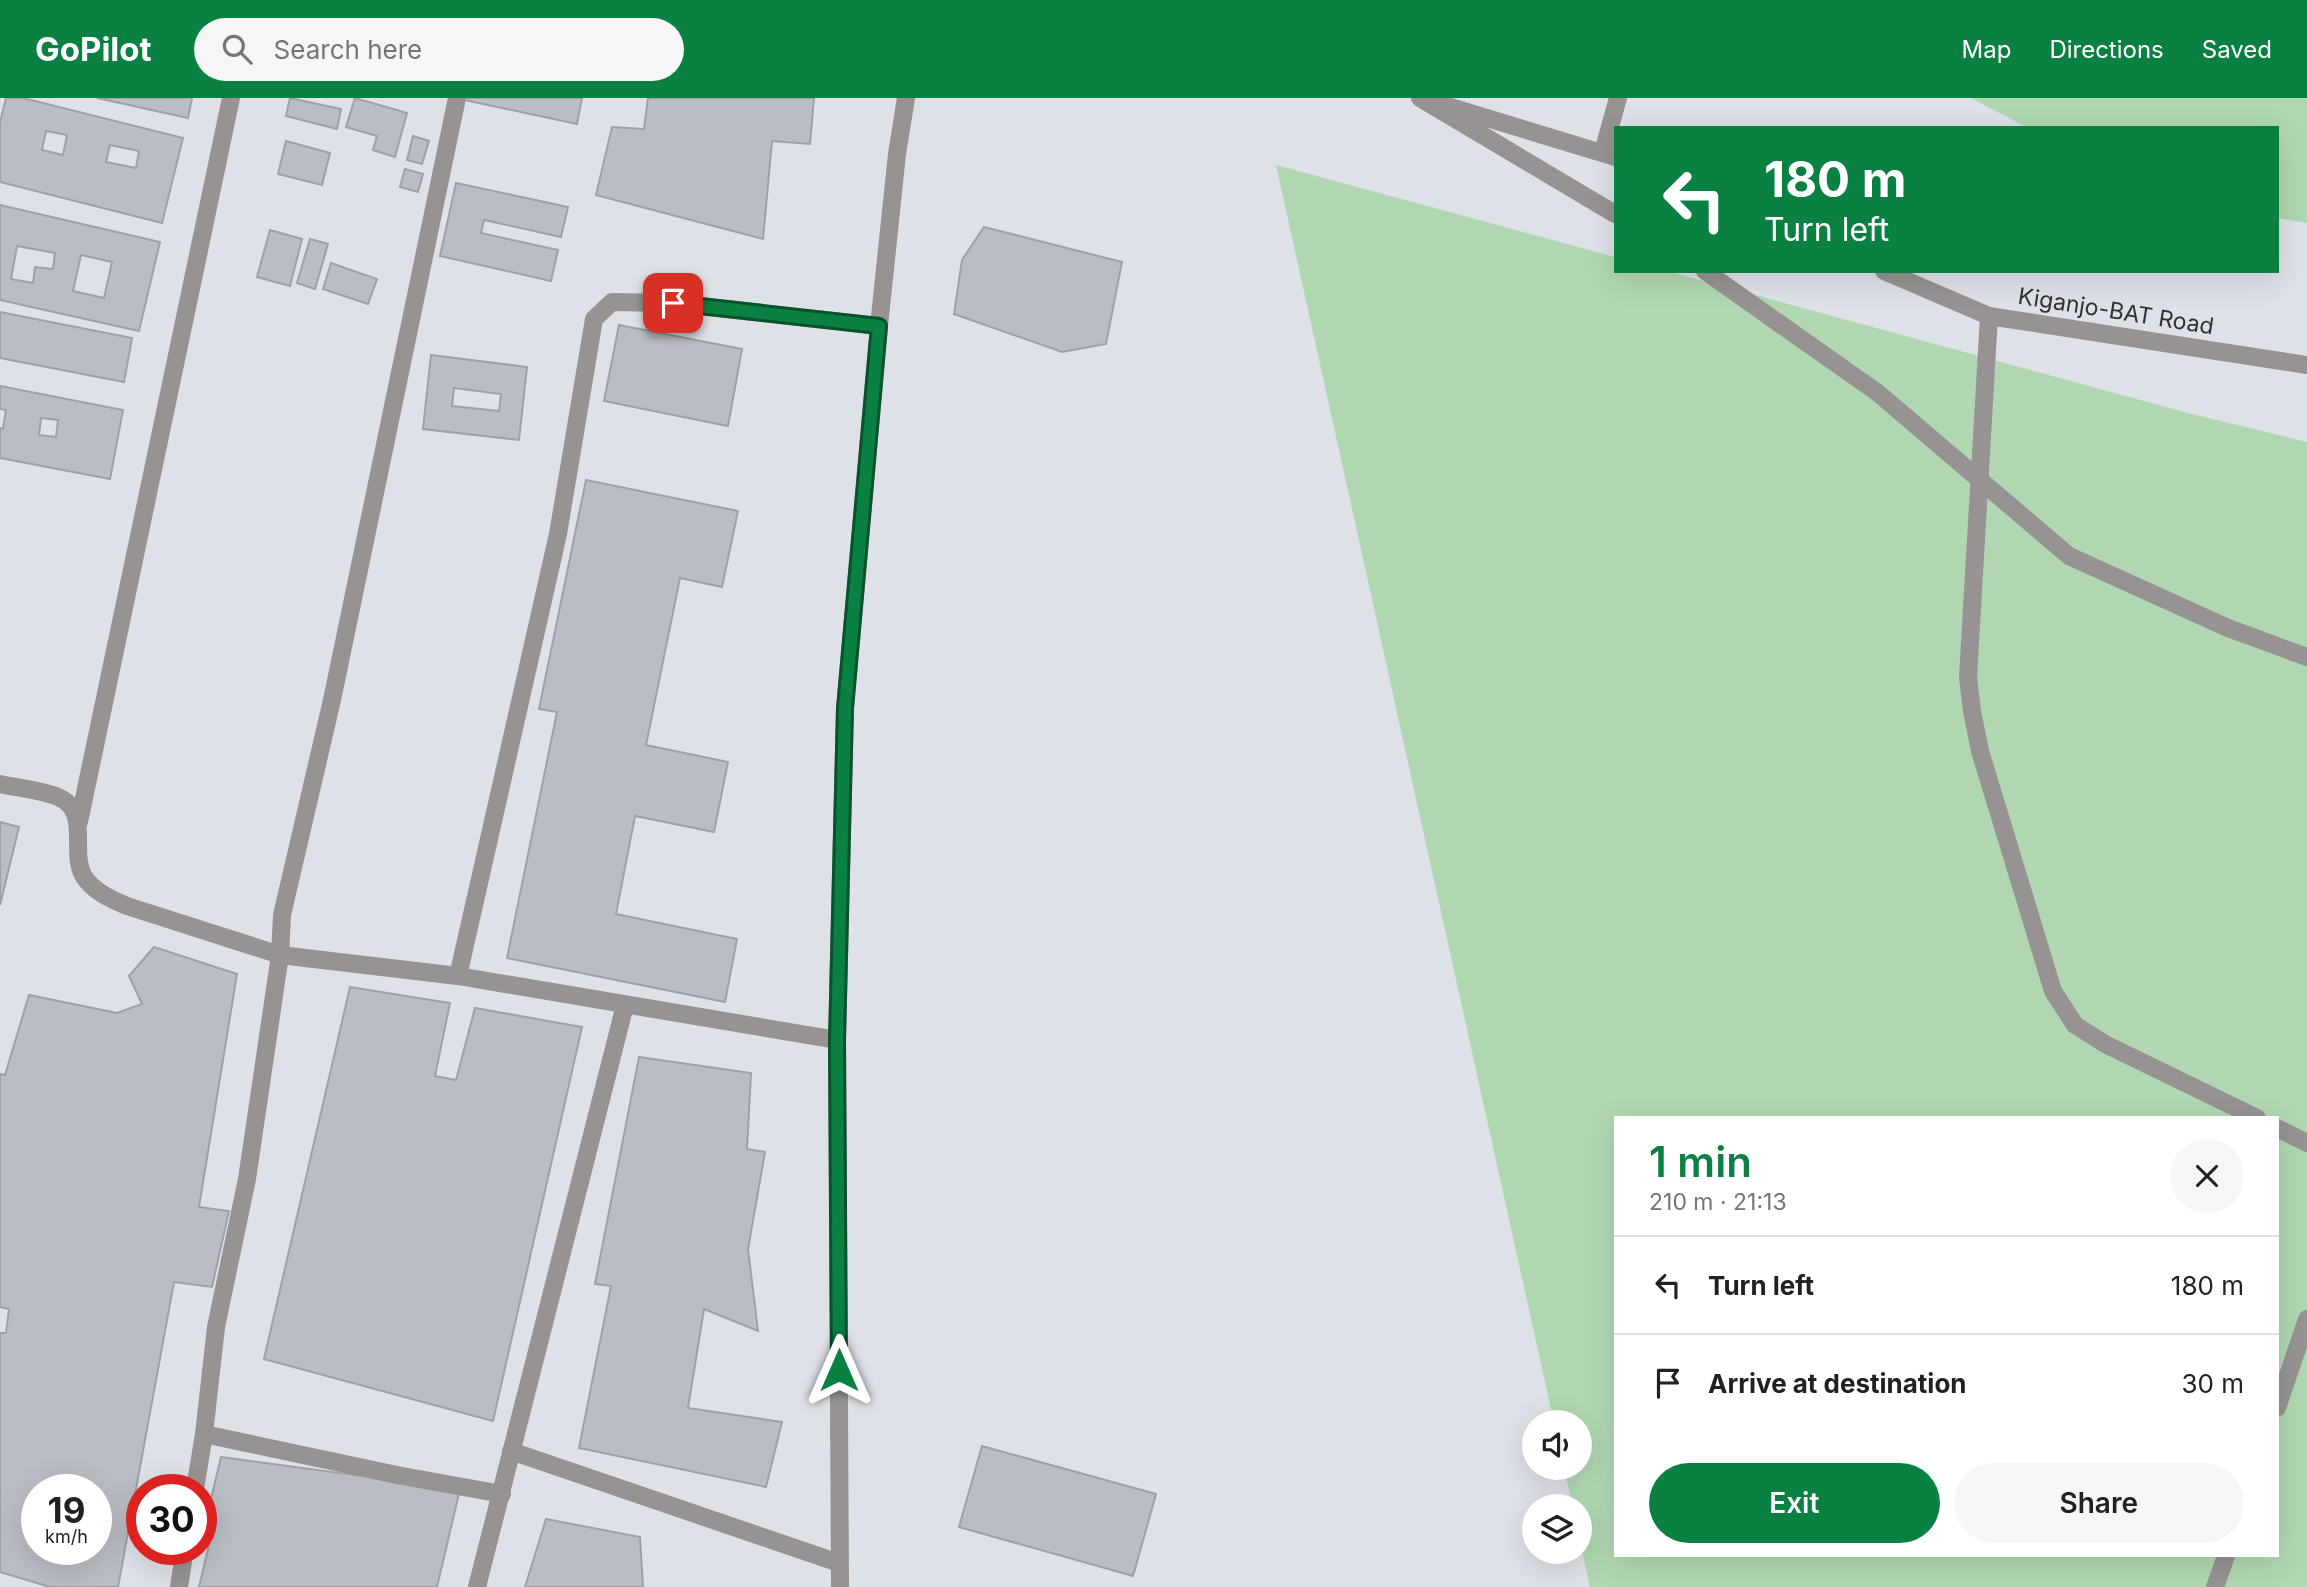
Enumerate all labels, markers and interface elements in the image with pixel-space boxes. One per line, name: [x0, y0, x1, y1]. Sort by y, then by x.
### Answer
search box: [194, 18, 684, 81]
text: GoPilot: [35, 29, 152, 69]
icon: search: [218, 30, 256, 68]
text: Search here: [274, 34, 422, 65]
text: Map: [1962, 35, 2011, 64]
text: Directions: [2049, 35, 2164, 64]
text: Saved: [2202, 35, 2272, 64]
text: 180 m: [1764, 150, 1906, 209]
icon: left: [1649, 154, 1740, 245]
text: Turn left: [1764, 210, 1889, 249]
pin: [643, 273, 703, 333]
street label: Kiganjo-BAT Road: [2016, 282, 2216, 340]
icon: arrive: [654, 284, 692, 322]
text: 1 min: [1649, 1136, 1752, 1187]
button: close: [2170, 1139, 2244, 1213]
text: 210 m · 21:13: [1649, 1188, 1787, 1216]
icon: left: [1649, 1266, 1687, 1304]
text: Turn left: [1708, 1270, 1814, 1301]
text: 180 m: [2171, 1270, 2244, 1301]
position arrow: [802, 1333, 876, 1407]
icon: arrive: [1649, 1364, 1687, 1402]
text: Arrive at destination: [1708, 1368, 1967, 1399]
text: 30 m: [2181, 1368, 2244, 1399]
map controls: [1522, 1410, 1592, 1564]
button: sound: [1522, 1410, 1592, 1480]
button: Exit: [1649, 1463, 1940, 1543]
button: Share: [1954, 1463, 2244, 1543]
speed limit sign: 30: [126, 1474, 217, 1565]
text: 19: [48, 1489, 85, 1531]
button: layers: [1522, 1494, 1592, 1564]
text: km/h: [45, 1526, 88, 1547]

